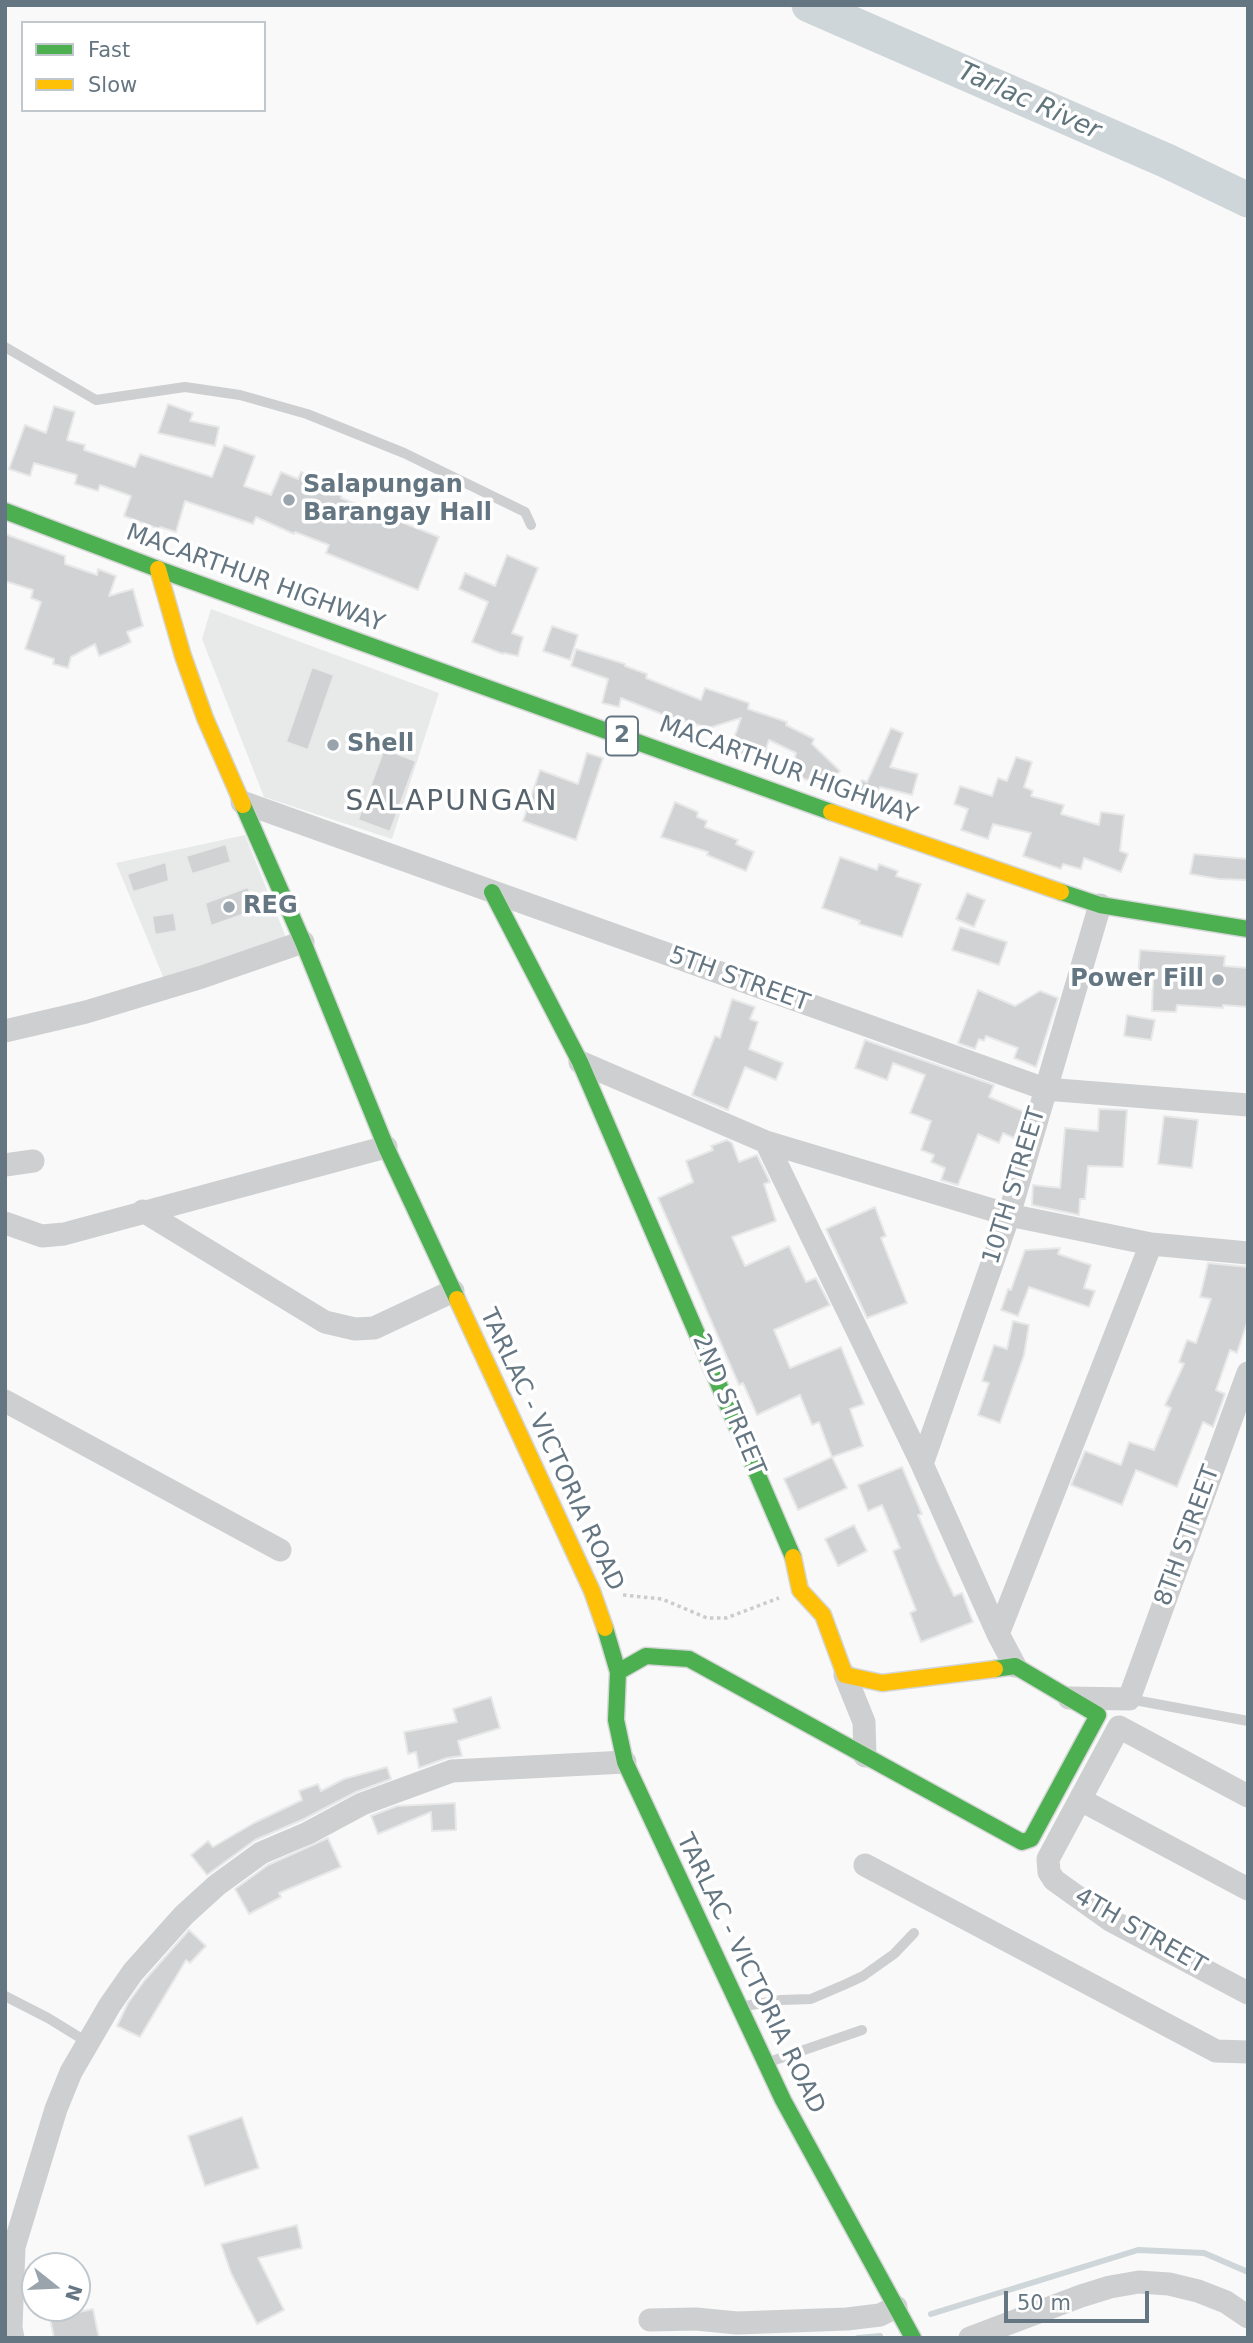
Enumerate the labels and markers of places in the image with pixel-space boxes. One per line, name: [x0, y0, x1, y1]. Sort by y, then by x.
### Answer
place label: Salapungan Barangay Hall: [303, 472, 492, 528]
marker: Salapungan Barangay Hall: [281, 492, 297, 508]
place label: Shell: [347, 731, 414, 759]
marker: Shell: [325, 737, 341, 753]
place label: REG: [243, 893, 298, 921]
marker: REG: [221, 899, 237, 915]
place label: Power Fill: [1070, 966, 1204, 994]
marker: Power Fill: [1210, 972, 1226, 988]

